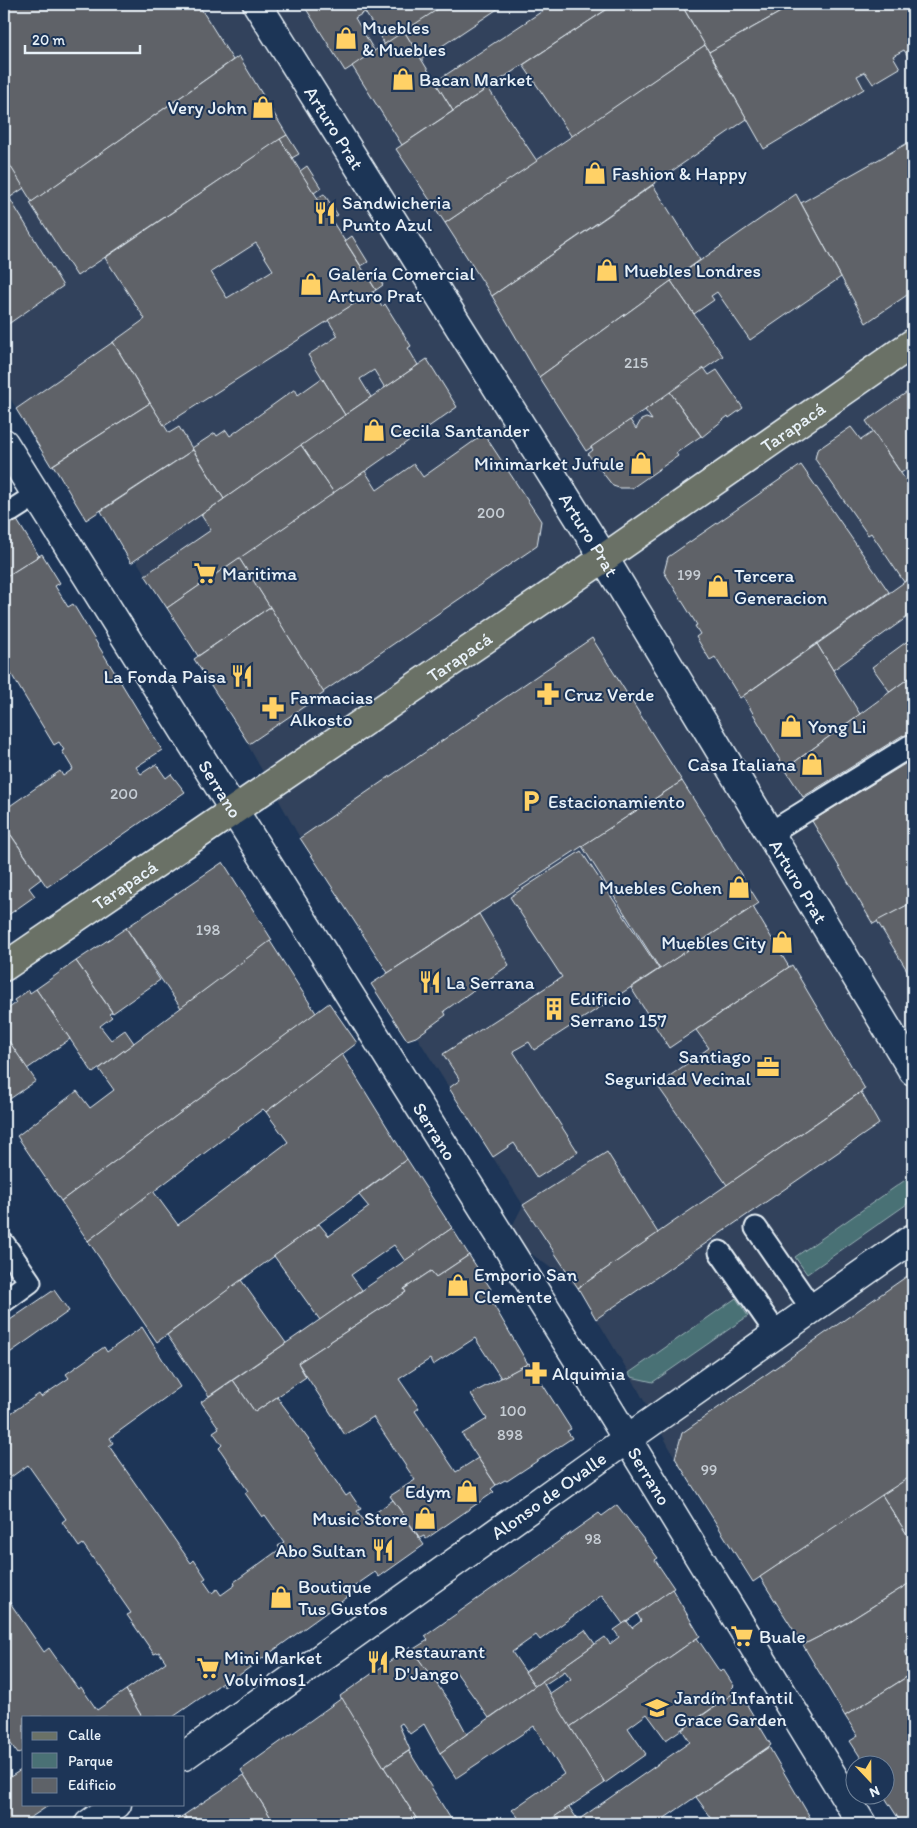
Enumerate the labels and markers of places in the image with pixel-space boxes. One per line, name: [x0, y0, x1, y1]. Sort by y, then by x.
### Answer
place label: Muebles & Muebles: [362, 16, 446, 61]
shop icon: Muebles & Muebles: [333, 25, 359, 51]
shop icon: Bacan Market: [390, 66, 416, 92]
place label: Bacan Market: [419, 68, 532, 91]
shop icon: Very John: [250, 94, 276, 120]
place label: Very John: [168, 96, 247, 119]
shop icon: Fashion & Happy: [582, 160, 608, 186]
place label: Fashion & Happy: [612, 162, 747, 185]
place label: Sandwicheria Punto Azul: [342, 191, 451, 236]
restaurant icon: Sandwicheria Punto Azul: [312, 200, 338, 226]
shop icon: Muebles Londres: [594, 257, 620, 283]
place label: Muebles Londres: [624, 259, 761, 282]
place label: Galería Comercial Arturo Prat: [328, 262, 475, 307]
shop icon: Galería Comercial Arturo Prat: [298, 271, 324, 297]
shop icon: Cecila Santander: [361, 417, 387, 443]
place label: Cecila Santander: [390, 419, 530, 442]
shop icon: Minimarket Jufule: [628, 450, 654, 476]
place label: Minimarket Jufule: [474, 452, 624, 475]
supermarket icon: Maritima: [192, 560, 218, 586]
place label: Maritima: [222, 562, 297, 585]
place label: Tercera Generacion: [734, 564, 827, 609]
shop icon: Tercera Generacion: [705, 573, 731, 599]
restaurant icon: La Fonda Paisa: [229, 663, 255, 689]
place label: La Fonda Paisa: [103, 665, 226, 688]
pharmacy icon: Cruz Verde: [535, 681, 561, 707]
place label: Cruz Verde: [564, 683, 654, 706]
place label: Farmacias Alkosto: [290, 686, 373, 731]
pharmacy icon: Farmacias Alkosto: [260, 695, 286, 721]
shop icon: Yong Li: [778, 713, 804, 739]
place label: Yong Li: [808, 715, 866, 738]
shop icon: Casa Italiana: [799, 751, 825, 777]
place label: Casa Italiana: [688, 753, 796, 776]
parking icon: Estacionamiento: [518, 788, 544, 814]
place label: Estacionamiento: [548, 790, 685, 813]
shop icon: Muebles Cohen: [726, 874, 752, 900]
place label: Muebles Cohen: [599, 876, 722, 899]
shop icon: Muebles City: [769, 929, 795, 955]
place label: Muebles City: [661, 931, 766, 954]
restaurant icon: La Serrana: [417, 969, 443, 995]
place label: La Serrana: [446, 971, 535, 994]
place label: Edificio Serrano 157: [570, 987, 667, 1032]
building icon: Edificio Serrano 157: [541, 996, 567, 1022]
place label: Santiago Seguridad Vecinal: [604, 1045, 752, 1090]
office icon: Santiago Seguridad Vecinal: [755, 1054, 781, 1080]
place label: Emporio San Clemente: [474, 1263, 577, 1308]
shop icon: Emporio San Clemente: [445, 1272, 471, 1298]
pharmacy icon: Alquimia: [523, 1360, 549, 1386]
place label: Alquimia: [552, 1362, 625, 1385]
shop icon: Edym: [454, 1478, 480, 1504]
place label: Edym: [405, 1480, 451, 1503]
shop icon: Music Store: [412, 1505, 438, 1531]
place label: Music Store: [312, 1507, 408, 1530]
restaurant icon: Abo Sultan: [370, 1537, 396, 1563]
place label: Abo Sultan: [276, 1539, 366, 1562]
place label: Boutique Tus Gustos: [298, 1575, 388, 1620]
shop icon: Boutique Tus Gustos: [268, 1584, 294, 1610]
supermarket icon: Buale: [729, 1623, 755, 1649]
place label: Buale: [759, 1625, 806, 1648]
place label: Restaurant D'Jango: [394, 1640, 485, 1685]
place label: Mini Market Volvimos1: [224, 1646, 322, 1691]
restaurant icon: Restaurant D'Jango: [365, 1649, 391, 1675]
supermarket icon: Mini Market Volvimos1: [195, 1655, 221, 1681]
place label: Jardín Infantil Grace Garden: [674, 1686, 794, 1731]
school or university icon: Jardín Infantil Grace Garden: [644, 1695, 670, 1721]

